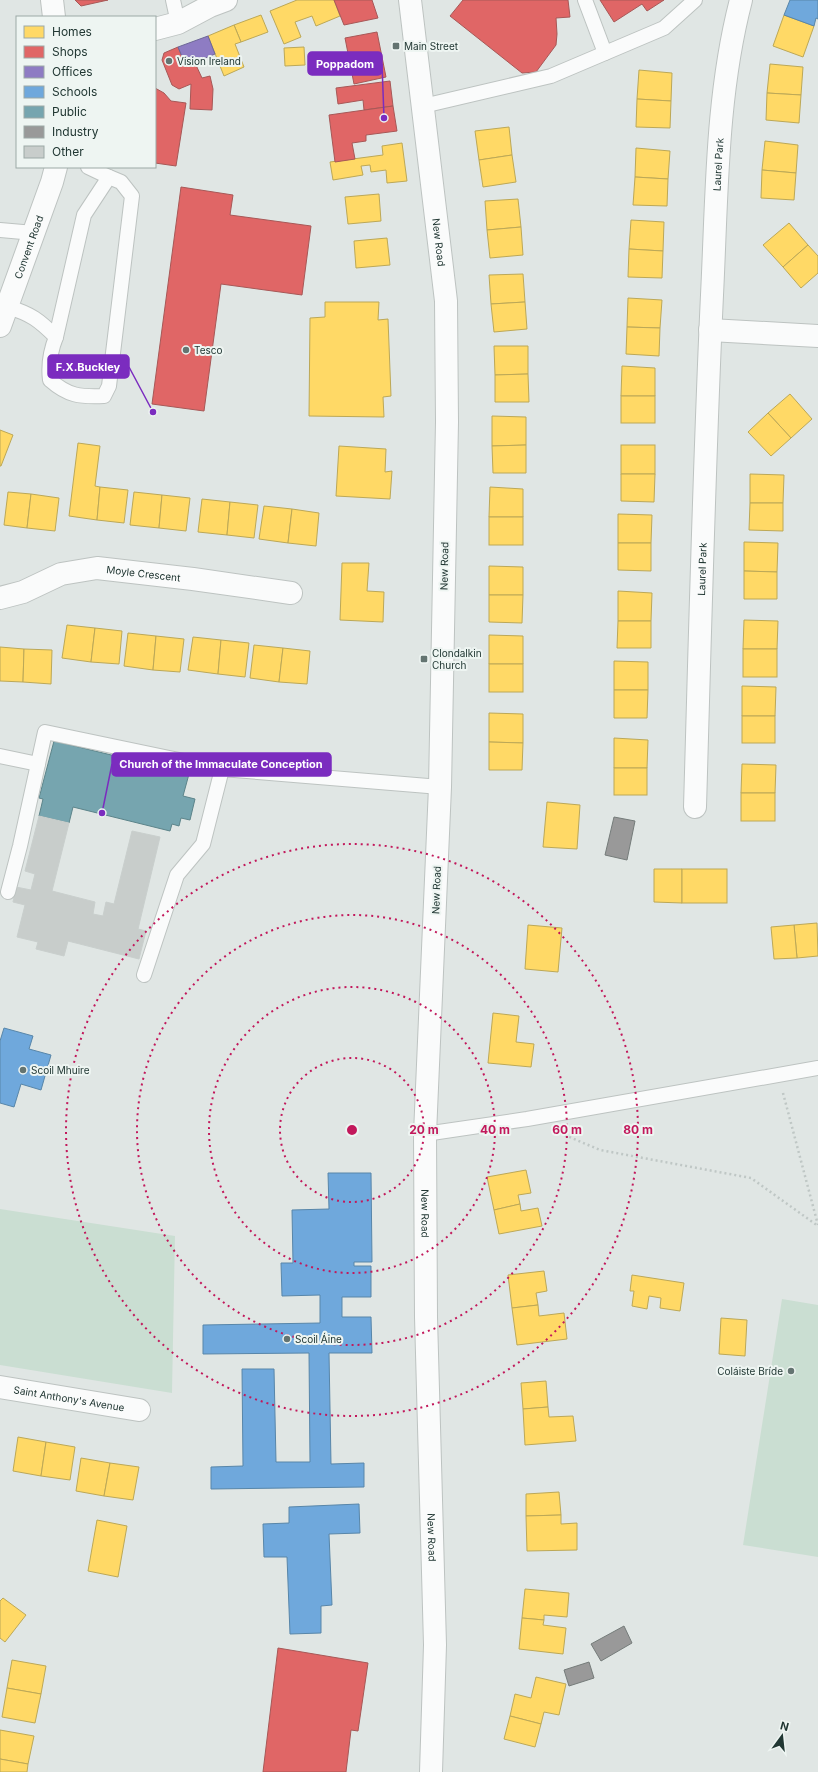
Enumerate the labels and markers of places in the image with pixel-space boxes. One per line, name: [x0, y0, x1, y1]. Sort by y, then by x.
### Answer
place label: Main Street: [404, 40, 459, 52]
marker: Main Street: [391, 41, 401, 51]
callout: Poppadom: [308, 52, 382, 75]
place label: Vision Ireland: [177, 55, 241, 67]
marker: Vision Ireland: [164, 56, 174, 66]
place label: Tesco: [194, 344, 223, 356]
marker: Tesco: [181, 345, 191, 355]
callout: F.X.Buckley: [48, 355, 129, 378]
place label: Clondalkin Church: [432, 647, 482, 671]
marker: Clondalkin Church: [419, 654, 429, 664]
callout: Church of the Immaculate Conception: [112, 753, 331, 776]
place label: Scoil Mhuire: [31, 1064, 90, 1076]
marker: Scoil Mhuire: [18, 1065, 28, 1075]
centre of rings: [345, 1123, 359, 1137]
place label: Scoil Áine: [295, 1332, 342, 1345]
marker: Scoil Áine: [282, 1334, 292, 1344]
place label: Coláiste Bríde: [717, 1365, 783, 1377]
marker: Coláiste Bríde: [786, 1366, 796, 1376]

